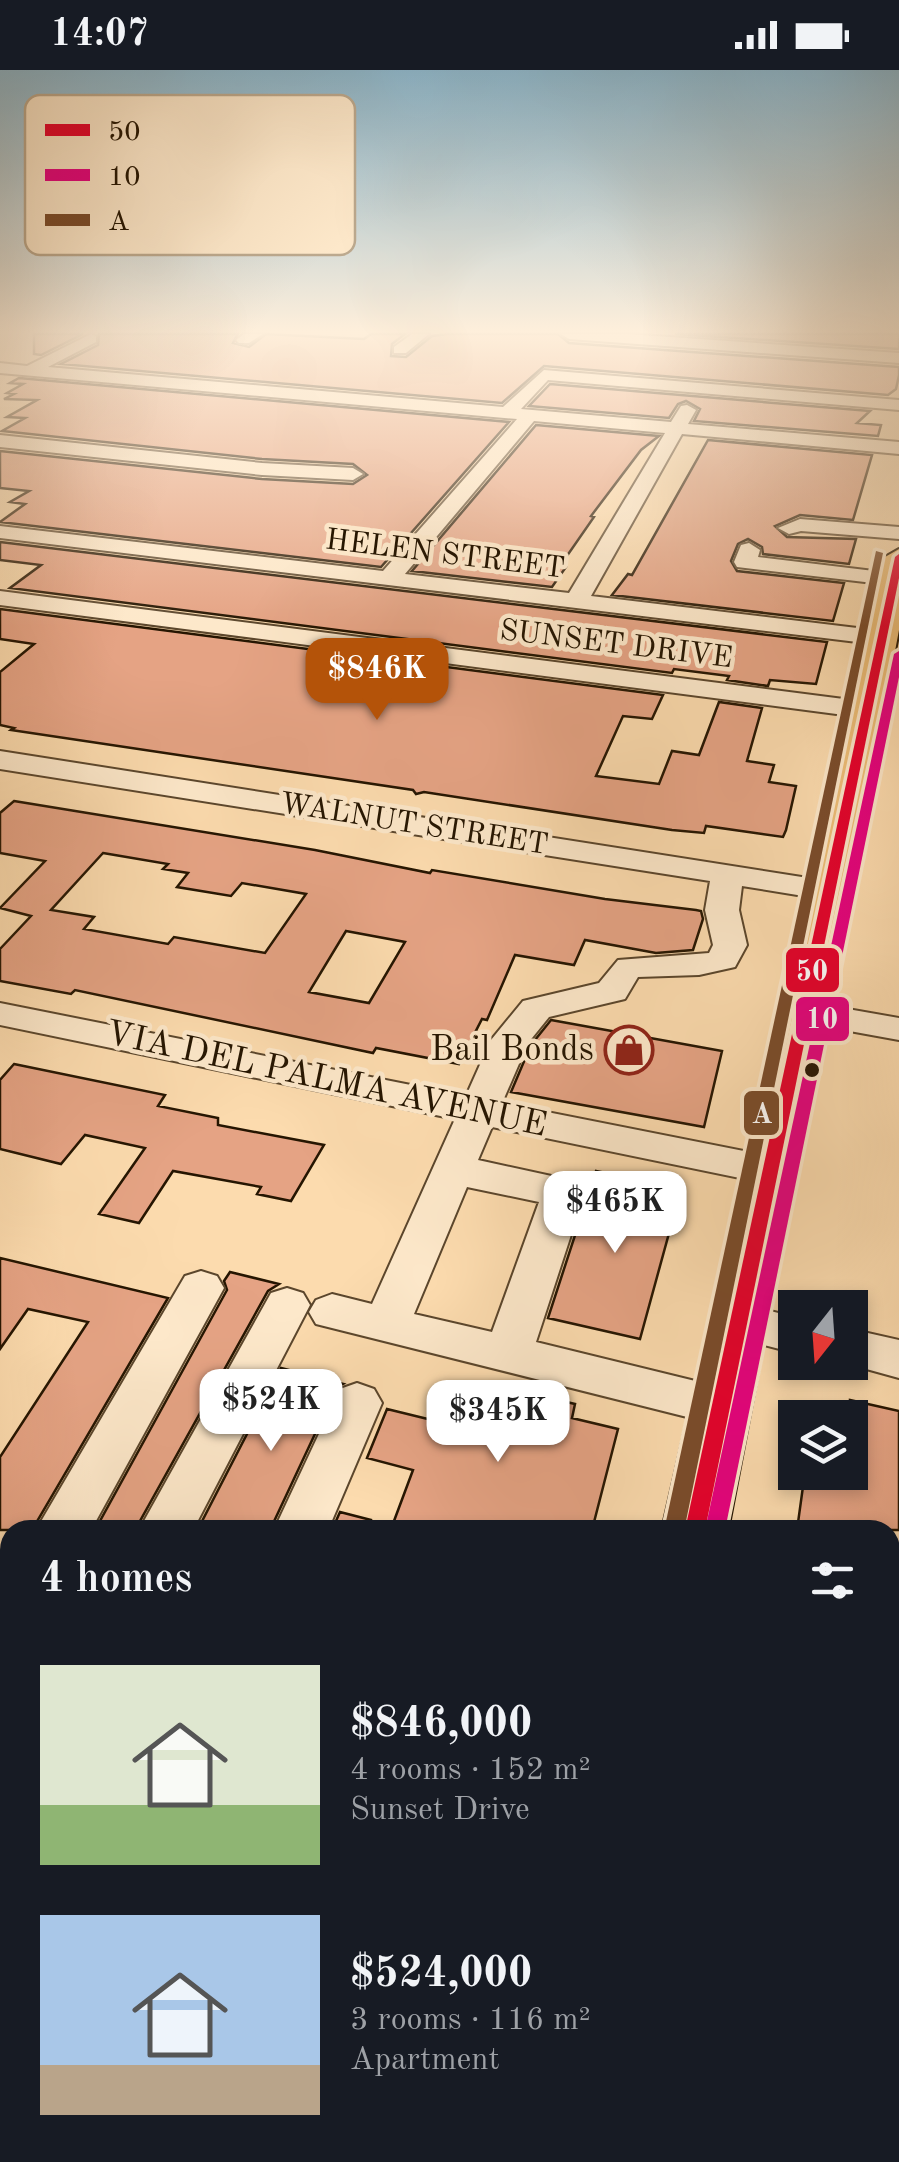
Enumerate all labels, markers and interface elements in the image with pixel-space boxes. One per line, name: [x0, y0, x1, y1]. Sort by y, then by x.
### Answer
text: 14:07: [50, 16, 149, 54]
legend: [25, 95, 355, 255]
text: 50: [108, 119, 140, 147]
text: 10: [108, 164, 140, 192]
text: A: [108, 209, 129, 237]
street label: HELEN STREET: [324, 525, 566, 585]
street label: SUNSET DRIVE: [498, 616, 734, 674]
pin: $846K: [307, 638, 447, 723]
text: $846K: [328, 654, 426, 686]
street label: WALNUT STREET: [278, 789, 550, 861]
line badge: 50: [784, 946, 841, 994]
text: 50: [796, 959, 828, 987]
line badge: 10: [794, 995, 851, 1043]
text: 10: [806, 1007, 838, 1035]
street label: VIA DEL PALMA AVENUE: [102, 1016, 550, 1144]
shop icon: Bail Bonds: [603, 1024, 655, 1076]
place label: Bail Bonds: [430, 1033, 594, 1068]
unlabelled marker: [802, 1060, 822, 1080]
line badge: A: [742, 1089, 781, 1137]
text: A: [751, 1102, 773, 1130]
pin: $465K: [545, 1171, 685, 1256]
text: $465K: [566, 1187, 664, 1219]
north arrow: [778, 1290, 868, 1380]
map controls: [778, 1290, 868, 1490]
pin: $524K: [201, 1369, 341, 1454]
pin: $345K: [428, 1380, 568, 1465]
text: $524K: [222, 1385, 320, 1417]
text: $345K: [449, 1396, 547, 1428]
button: layers: [778, 1400, 868, 1490]
icon: filters: [805, 1553, 860, 1608]
text: 4 homes: [40, 1559, 192, 1601]
text: $846,000: [350, 1704, 532, 1746]
icon: home: [120, 1705, 240, 1825]
text: 4 rooms · 152 m²: [350, 1755, 591, 1787]
text: Sunset Drive: [350, 1795, 530, 1827]
text: $524,000: [350, 1954, 532, 1996]
icon: home: [120, 1955, 240, 2075]
text: 3 rooms · 116 m²: [350, 2005, 591, 2037]
text: Apartment: [350, 2045, 500, 2077]

